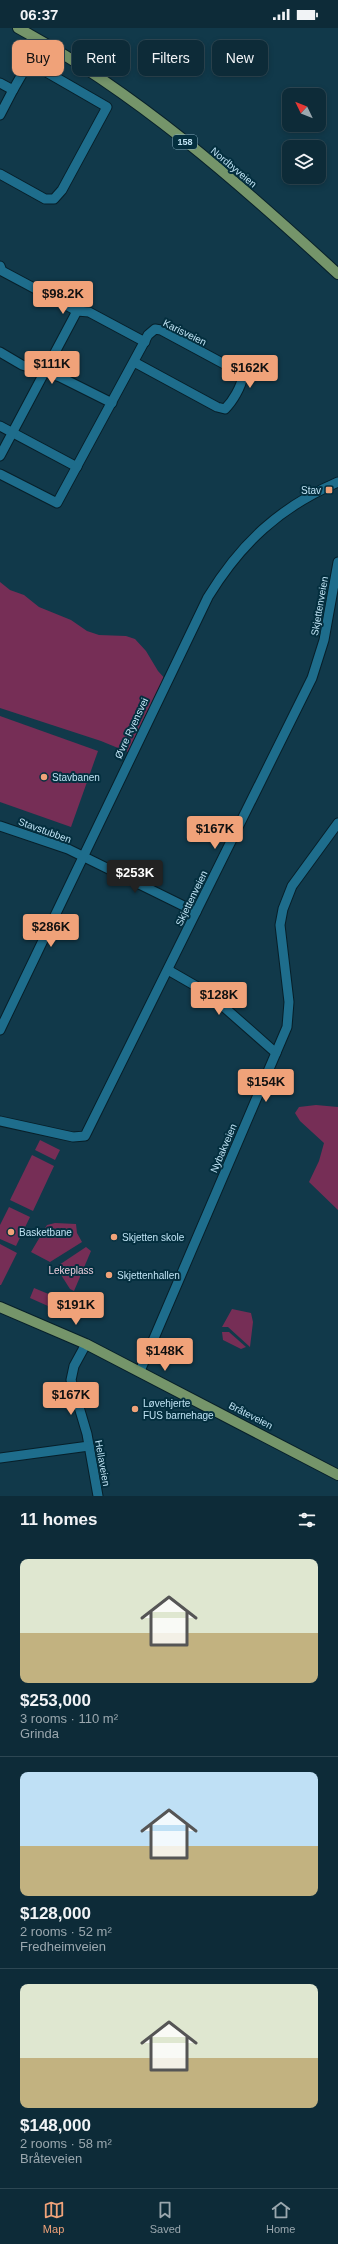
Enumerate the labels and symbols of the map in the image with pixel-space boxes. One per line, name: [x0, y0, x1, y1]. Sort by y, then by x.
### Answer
north arrow: [282, 88, 326, 132]
road number: 158: [173, 135, 197, 149]
street label: Nordbyveien: [209, 145, 259, 190]
pin: $98.2K: [30, 281, 96, 315]
street label: Karisveien: [161, 317, 208, 348]
pin: $111K: [24, 351, 80, 385]
pin: $162K: [222, 355, 278, 389]
place label: Stav: [301, 485, 321, 496]
marker: Stav: [324, 485, 334, 495]
street label: Skjettenveien: [309, 576, 330, 637]
street label: Øvre Ryensvei: [113, 696, 150, 760]
marker: Stavbanen: [39, 772, 49, 782]
place label: Stavbanen: [52, 772, 100, 783]
street label: Stavstubben: [17, 816, 73, 845]
pin: $167K: [187, 816, 243, 850]
pin: $253K: [107, 860, 163, 894]
street label: Skjettenveien: [173, 869, 210, 928]
pin: $286K: [23, 914, 79, 948]
pin: $128K: [191, 982, 247, 1016]
pin: $154K: [238, 1069, 294, 1103]
street label: Nybakveien: [208, 1122, 239, 1174]
marker: Basketbane: [6, 1227, 16, 1237]
place label: Basketbane: [19, 1227, 72, 1238]
marker: Skjetten skole: [109, 1232, 119, 1242]
place label: Skjetten skole: [122, 1232, 185, 1243]
park label: Lekeplass: [48, 1265, 94, 1276]
marker: Skjettenhallen: [104, 1270, 114, 1280]
place label: Skjettenhallen: [117, 1270, 180, 1281]
pin: $191K: [48, 1292, 104, 1326]
pin: $148K: [137, 1338, 193, 1372]
pin: $167K: [43, 1382, 99, 1416]
place label: Løvehjerte FUS barnehage: [143, 1398, 214, 1421]
street label: Bråteveien: [227, 1400, 275, 1431]
marker: Løvehjerte FUS barnehage: [130, 1404, 140, 1414]
street label: Hellaveien: [93, 1439, 112, 1487]

